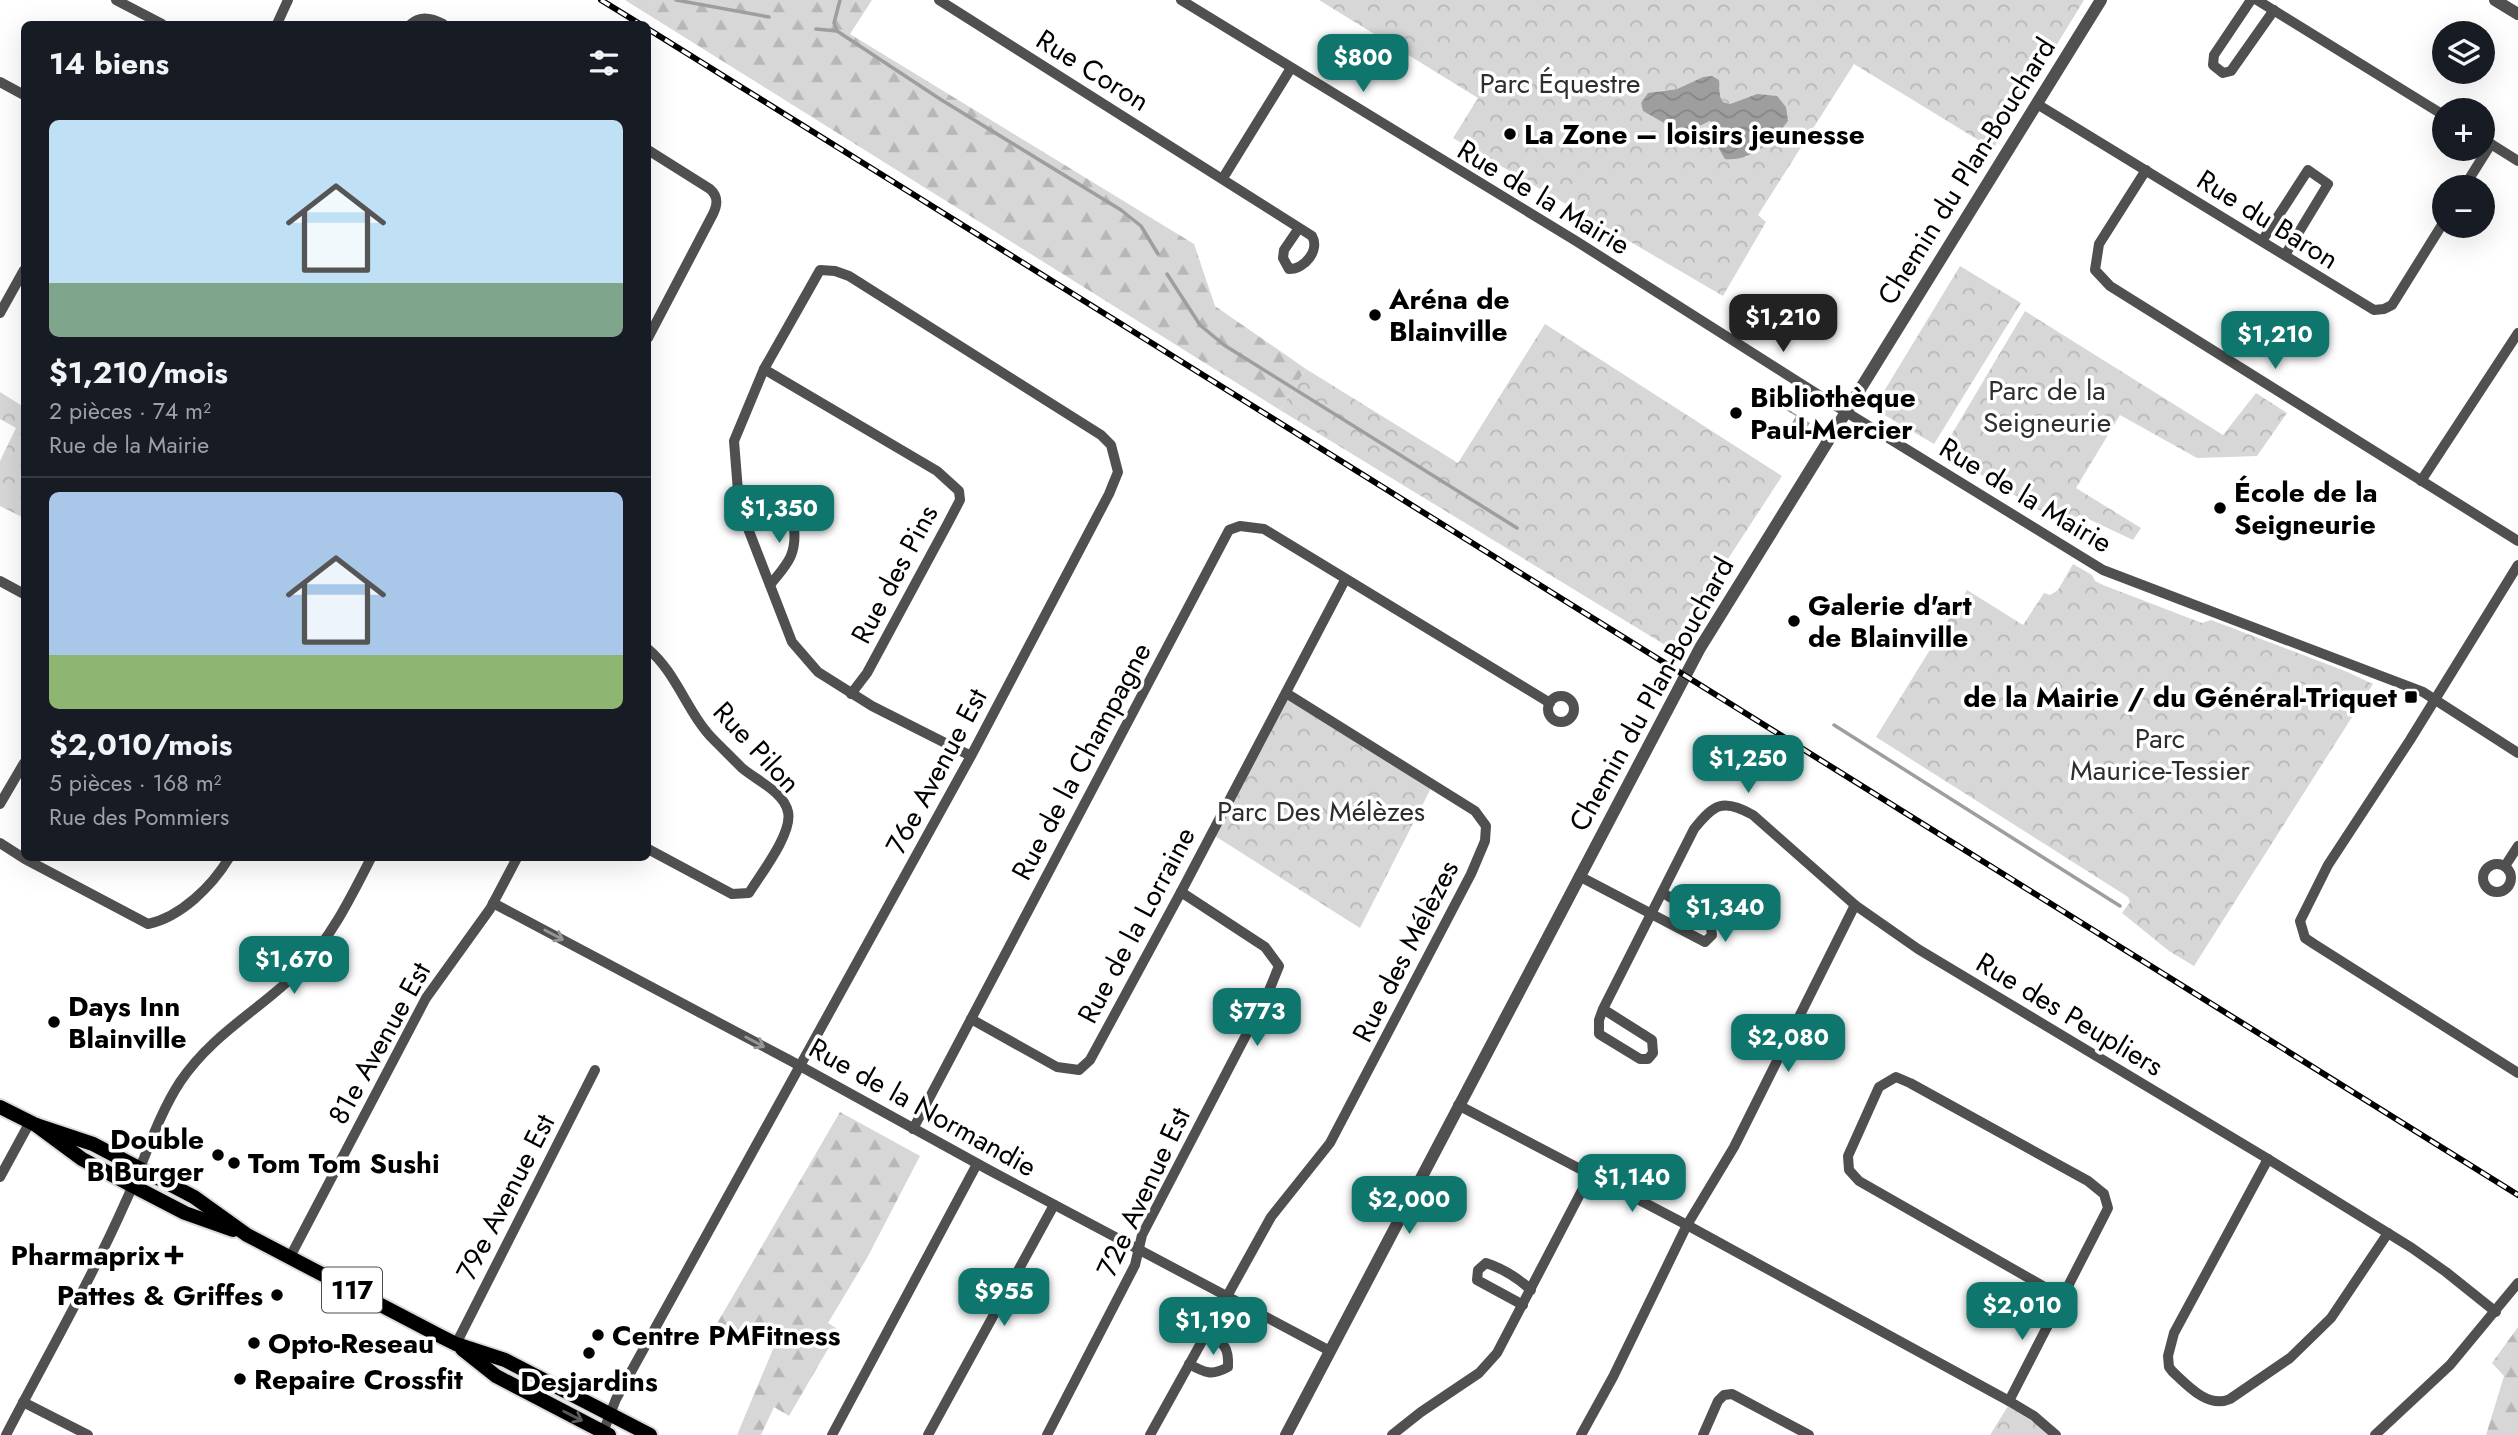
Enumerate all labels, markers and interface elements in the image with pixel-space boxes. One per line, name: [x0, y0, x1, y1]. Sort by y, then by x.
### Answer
street label: Rue Coron: [1028, 19, 1157, 121]
map controls: [2432, 21, 2495, 238]
button: layers: [2432, 21, 2495, 84]
street label: Chemin du Plan-Bouchard: [1867, 30, 2065, 313]
pin: $800: [1322, 34, 1404, 94]
text: $800: [1333, 40, 1393, 74]
text: 14 biens: [49, 42, 169, 85]
icon: filters: [585, 44, 623, 82]
park label: Parc Équestre: [1479, 63, 1641, 104]
button: +: [2432, 98, 2495, 161]
place label: La Zone – loisirs jeunesse: [1524, 114, 1865, 155]
marker: La Zone – loisirs jeunesse: [1502, 126, 1518, 142]
street label: Rue de la Mairie: [1450, 130, 1638, 265]
street label: Rue du Baron: [2189, 160, 2347, 279]
icon: home: [273, 165, 399, 291]
button: −: [2432, 175, 2495, 238]
place label: Aréna de Blainville: [1388, 279, 1510, 352]
pin: $1,210: [1726, 294, 1840, 354]
text: $1,210: [1745, 300, 1821, 334]
marker: Aréna de Blainville: [1367, 307, 1383, 323]
pin: $1,210: [2218, 312, 2332, 371]
text: $1,210: [2237, 317, 2313, 351]
text: $1,210/mois: [49, 351, 228, 394]
park label: Parc de la Seigneurie: [1983, 370, 2111, 443]
place label: Bibliothèque Paul-Mercier: [1750, 377, 1916, 450]
text: 2 pièces · 74 m²: [49, 394, 211, 428]
marker: Bibliothèque Paul-Mercier: [1728, 405, 1744, 421]
text: Rue de la Mairie: [49, 428, 209, 462]
street label: Rue de la Mairie: [1932, 428, 2120, 563]
place label: École de la Seigneurie: [2234, 472, 2378, 545]
pin: $1,350: [722, 486, 836, 545]
text: $1,350: [740, 491, 818, 525]
street label: Rue des Pins: [841, 498, 948, 651]
marker: École de la Seigneurie: [2212, 500, 2228, 516]
icon: home: [273, 537, 399, 663]
street label: Chemin du Plan-Bouchard: [1559, 550, 1744, 839]
place label: Galerie d'art de Blainville: [1808, 585, 1972, 658]
marker: Galerie d'art de Blainville: [1786, 613, 1802, 629]
street label: Rue de la Champagne: [1001, 635, 1162, 887]
place label: de la Mairie / du Général-Triquet: [1963, 677, 2397, 718]
street label: 76e Avenue Est: [875, 681, 998, 862]
marker: de la Mairie / du Général-Triquet: [2403, 689, 2419, 705]
street label: Rue Pilon: [703, 692, 810, 802]
park label: Parc Maurice-Tessier: [2070, 718, 2250, 791]
text: $2,010/mois: [49, 723, 232, 766]
pin: $1,250: [1691, 736, 1805, 795]
text: $1,250: [1709, 741, 1787, 775]
text: 5 pièces · 168 m²: [49, 766, 222, 800]
park label: Parc Des Mélèzes: [1217, 791, 1425, 832]
text: Rue des Pommiers: [49, 800, 229, 834]
street label: Rue de la Lorraine: [1067, 820, 1206, 1031]
street label: Rue des Mélèzes: [1342, 853, 1469, 1049]
pin: $1,340: [1668, 884, 1782, 944]
text: $1,340: [1685, 890, 1765, 924]
one-way arrow: [543, 929, 563, 943]
pin: $1,670: [237, 936, 351, 996]
text: $1,670: [255, 942, 333, 976]
street label: Rue des Peupliers: [1968, 942, 2171, 1087]
street label: 81e Avenue Est: [318, 954, 441, 1132]
place label: Days Inn Blainville: [68, 986, 187, 1059]
pin: $773: [1216, 988, 1298, 1048]
text: $773: [1229, 994, 1285, 1028]
marker: Days Inn Blainville: [46, 1014, 62, 1030]
pin: $2,080: [1731, 1014, 1845, 1074]
text: $2,080: [1747, 1020, 1829, 1054]
street label: Rue de la Normandie: [801, 1028, 1044, 1187]
one-way arrow: [744, 1035, 764, 1049]
street label: 72e Avenue Est: [1086, 1101, 1201, 1284]
street label: 79e Avenue Est: [446, 1107, 565, 1288]
place label: Double B Burger: [87, 1119, 204, 1192]
place label: Tom Tom Sushi: [248, 1143, 440, 1184]
marker: Double B Burger: [210, 1147, 226, 1163]
pin: $1,140: [1575, 1154, 1689, 1214]
marker: Tom Tom Sushi: [226, 1155, 242, 1171]
text: $1,140: [1594, 1160, 1670, 1194]
pin: $2,000: [1352, 1176, 1466, 1236]
text: $2,000: [1368, 1182, 1450, 1216]
place label: Pharmaprix: [11, 1235, 160, 1276]
marker: Pharmaprix: [166, 1247, 182, 1263]
road number: 117: [322, 1268, 382, 1312]
pin: $955: [963, 1268, 1045, 1328]
text: $955: [974, 1274, 1034, 1308]
place label: Pattes & Griffes: [57, 1275, 263, 1316]
pin: $2,010: [1965, 1282, 2079, 1342]
marker: Pattes & Griffes: [269, 1287, 285, 1303]
text: $2,010: [1982, 1288, 2062, 1322]
pin: $1,190: [1156, 1298, 1270, 1357]
text: $1,190: [1175, 1303, 1251, 1337]
place label: Centre PMFitness: [612, 1315, 841, 1356]
place label: Opto-Reseau: [268, 1323, 434, 1364]
marker: Centre PMFitness: [590, 1327, 606, 1343]
marker: Opto-Reseau: [246, 1335, 262, 1351]
marker: Desjardins: [581, 1345, 597, 1361]
place label: Repaire Crossfit: [254, 1359, 463, 1400]
place label: Desjardins: [520, 1361, 658, 1402]
marker: Repaire Crossfit: [232, 1371, 248, 1387]
one-way arrow: [562, 1410, 583, 1424]

